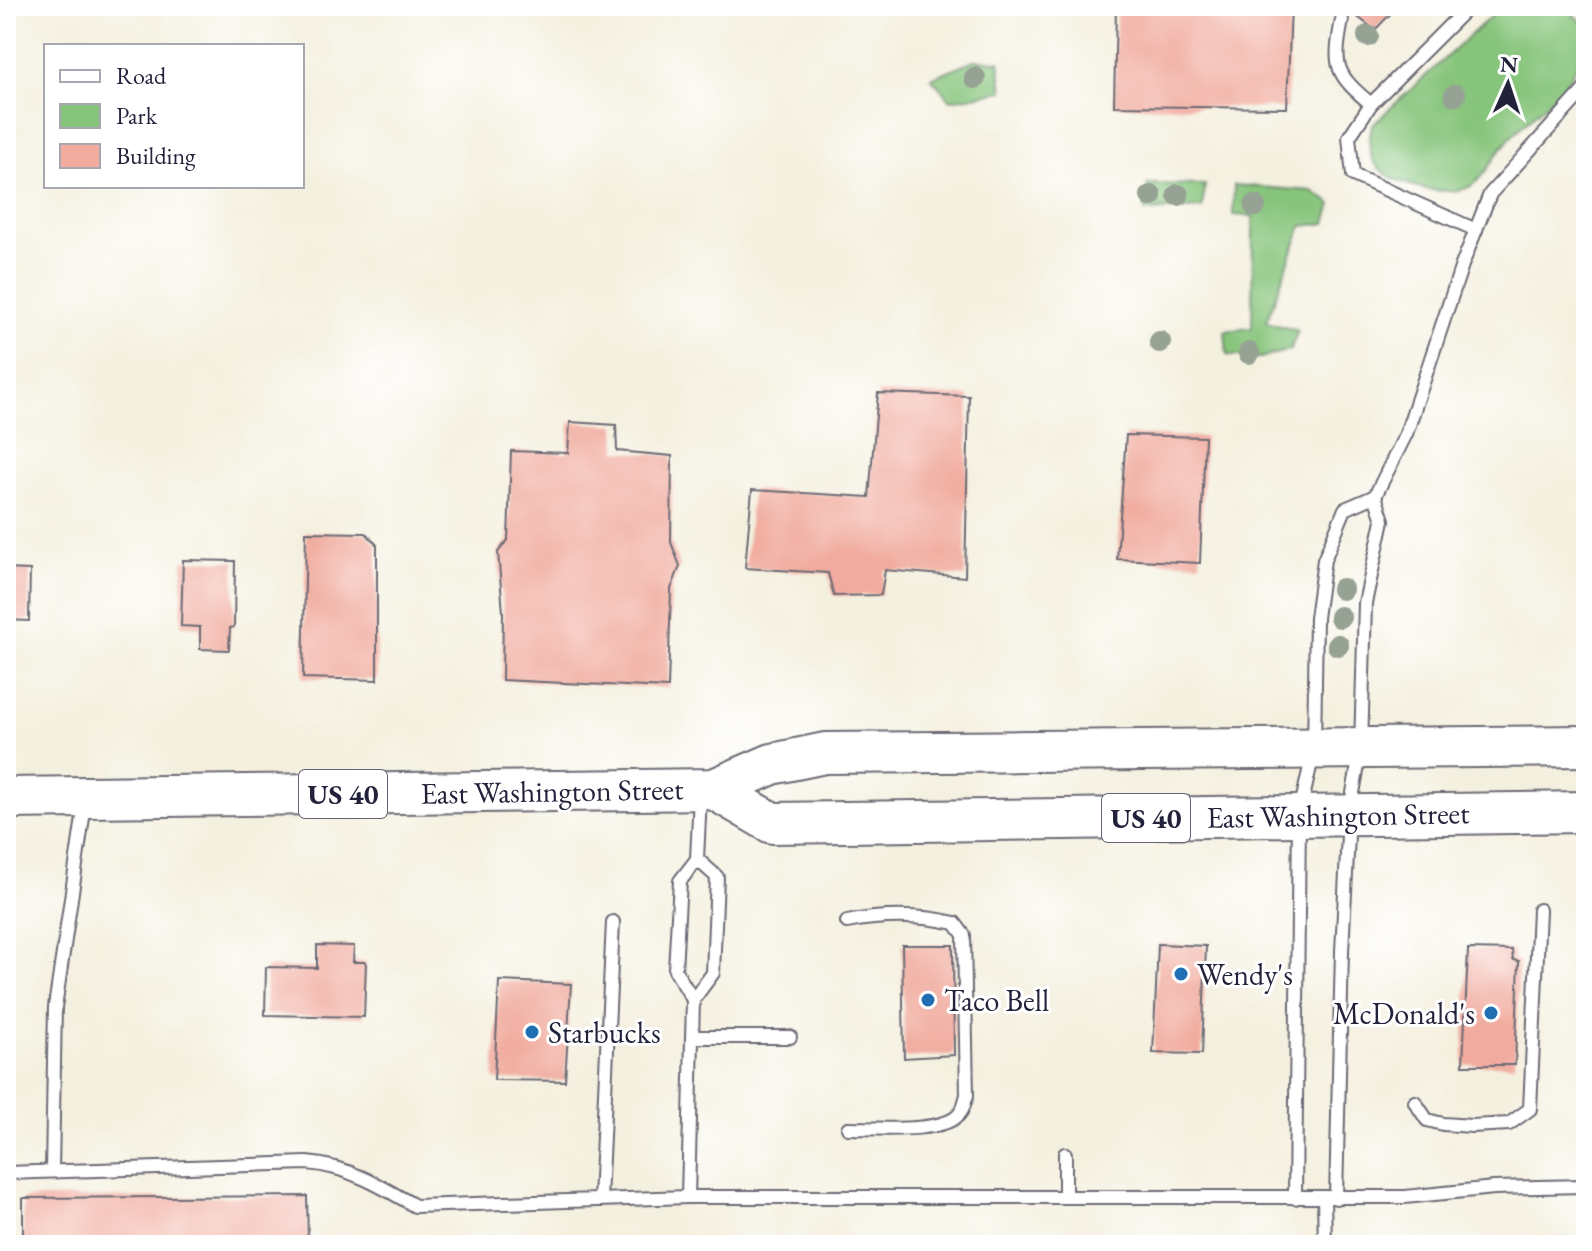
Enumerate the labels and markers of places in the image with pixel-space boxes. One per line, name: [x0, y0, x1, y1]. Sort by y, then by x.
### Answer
place label: Wendy's: [1197, 955, 1293, 994]
marker: Wendy's: [1172, 965, 1190, 983]
place label: Taco Bell: [944, 981, 1049, 1020]
marker: Taco Bell: [919, 991, 937, 1009]
place label: McDonald's: [1333, 994, 1475, 1033]
marker: McDonald's: [1482, 1004, 1500, 1022]
place label: Starbucks: [548, 1013, 661, 1052]
marker: Starbucks: [523, 1023, 541, 1041]

